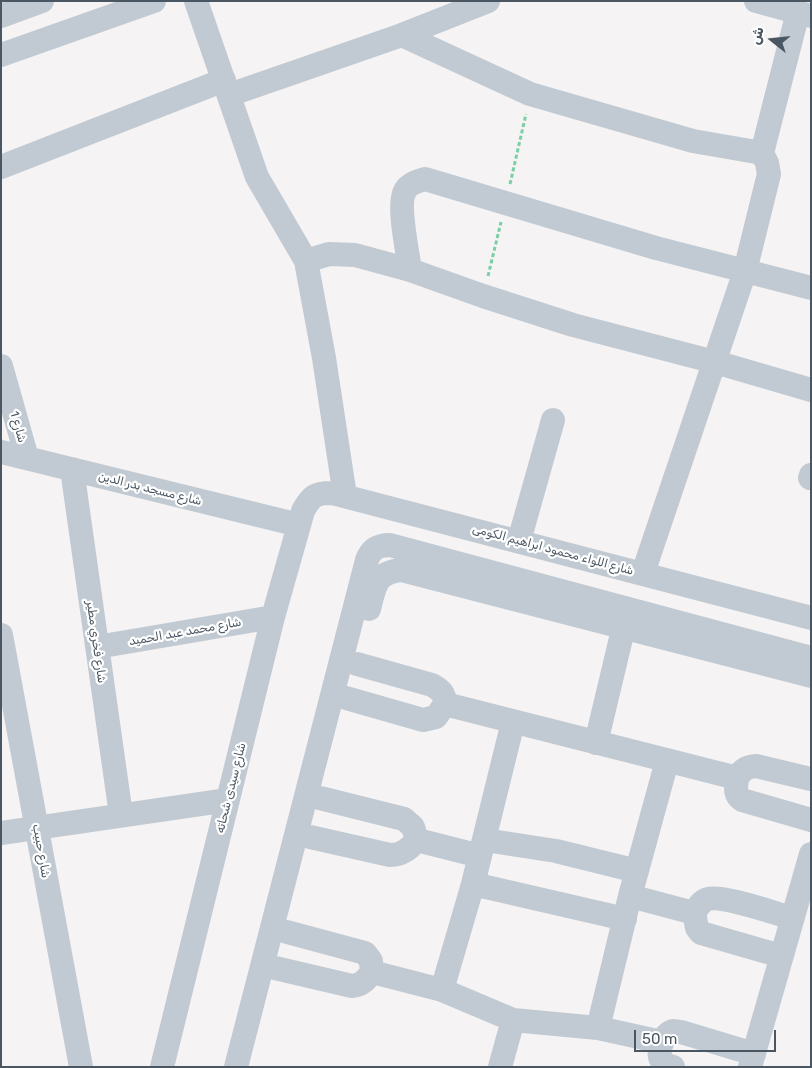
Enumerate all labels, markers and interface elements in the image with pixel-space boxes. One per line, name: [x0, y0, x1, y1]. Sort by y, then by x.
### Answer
north arrow: [747, 15, 797, 65]
text: ش: [746, 25, 768, 47]
street label: شارع 1: [7, 410, 29, 444]
street label: شارع مسجد بدر الدين: [97, 469, 203, 509]
street label: شارع اللواء محمود ابراهيم الكومى: [471, 522, 635, 578]
street label: شارع فخري مطير: [83, 600, 109, 684]
street label: شارع محمد عبد الحميد: [128, 615, 242, 649]
street label: شارع سيدى شحاته: [213, 741, 249, 835]
street label: شارع حبيب: [29, 823, 53, 879]
scale bar: [637, 1020, 780, 1052]
text: 50 m: [642, 1030, 677, 1048]

